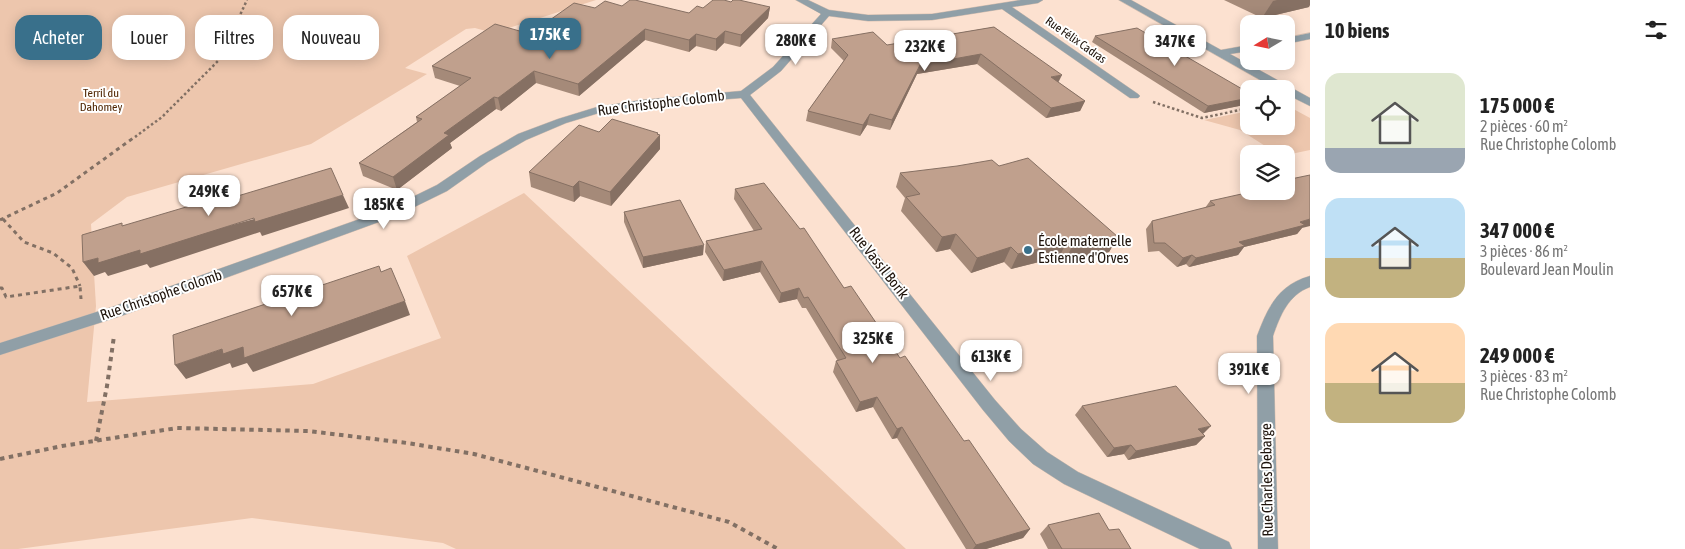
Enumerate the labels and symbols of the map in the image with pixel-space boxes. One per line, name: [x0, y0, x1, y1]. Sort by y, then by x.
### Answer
street label: Rue Félix Cadras: [1043, 14, 1109, 66]
north arrow: [1240, 15, 1295, 70]
pin: 175K €: [509, 18, 591, 60]
pin: 280K €: [755, 23, 837, 66]
pin: 347K €: [1134, 24, 1216, 67]
pin: 232K €: [884, 30, 966, 72]
park label: Terril du Dahomey: [80, 86, 122, 114]
street label: Rue Christophe Colomb: [596, 86, 725, 119]
pin: 249K €: [168, 174, 250, 217]
pin: 185K €: [343, 188, 425, 230]
street label: Rue Vassil Borik: [846, 223, 913, 302]
place label: École maternelle Estienne d'Orves: [1038, 232, 1132, 266]
marker: École maternelle Estienne d'Orves: [1022, 244, 1034, 256]
street label: Rue Christophe Colomb: [98, 266, 224, 323]
pin: 657K €: [251, 274, 333, 317]
pin: 325K €: [832, 322, 914, 364]
pin: 613K €: [950, 340, 1032, 382]
pin: 391K €: [1208, 352, 1290, 395]
street label: Rue Charles Debarge: [1257, 423, 1276, 537]

